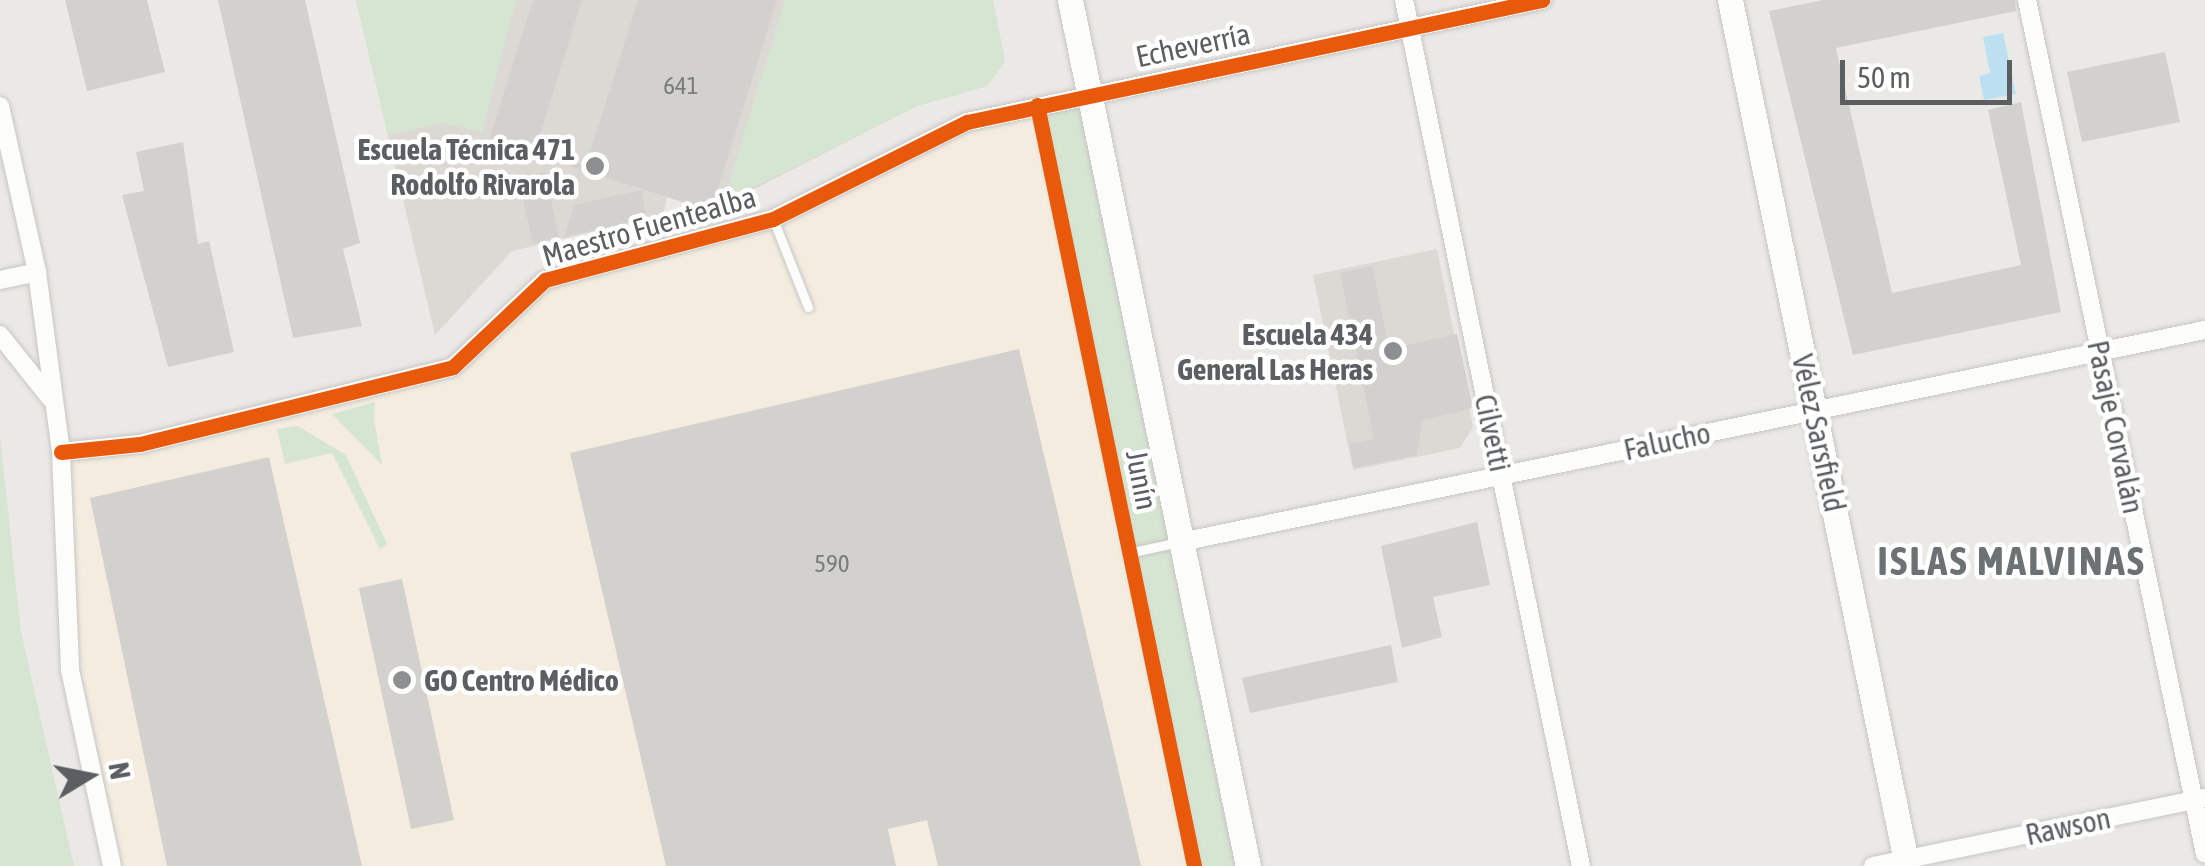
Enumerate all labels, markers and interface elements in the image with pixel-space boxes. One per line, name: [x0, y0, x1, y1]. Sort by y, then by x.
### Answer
street label: Echeverría: [1133, 15, 1253, 75]
scale bar: [1845, 40, 2018, 102]
text: 50 m: [1857, 60, 1911, 94]
house number: 641: [663, 70, 699, 100]
place label: Escuela Técnica 471 Rodolfo Rivarola: [358, 131, 575, 202]
marker: Escuela Técnica 471 Rodolfo Rivarola: [584, 155, 606, 177]
street label: Maestro Fuentealba: [538, 178, 760, 274]
place label: Escuela 434 General Las Heras: [1177, 316, 1373, 386]
street label: Pasaje Corvalán: [2080, 337, 2152, 517]
marker: Escuela 434 General Las Heras: [1382, 340, 1404, 362]
street label: Vélez Sarsfield: [1785, 351, 1853, 515]
street label: Cilvetti: [1467, 391, 1519, 475]
street label: Falucho: [1620, 414, 1714, 468]
street label: Junín: [1119, 447, 1165, 513]
district label: ISLAS MALVINAS: [1878, 537, 2146, 585]
house number: 590: [814, 548, 850, 578]
place label: GO Centro Médico: [424, 662, 619, 698]
marker: GO Centro Médico: [389, 667, 415, 693]
north arrow: [40, 726, 140, 826]
text: N: [102, 760, 137, 782]
street label: Rawson: [2022, 799, 2114, 853]

